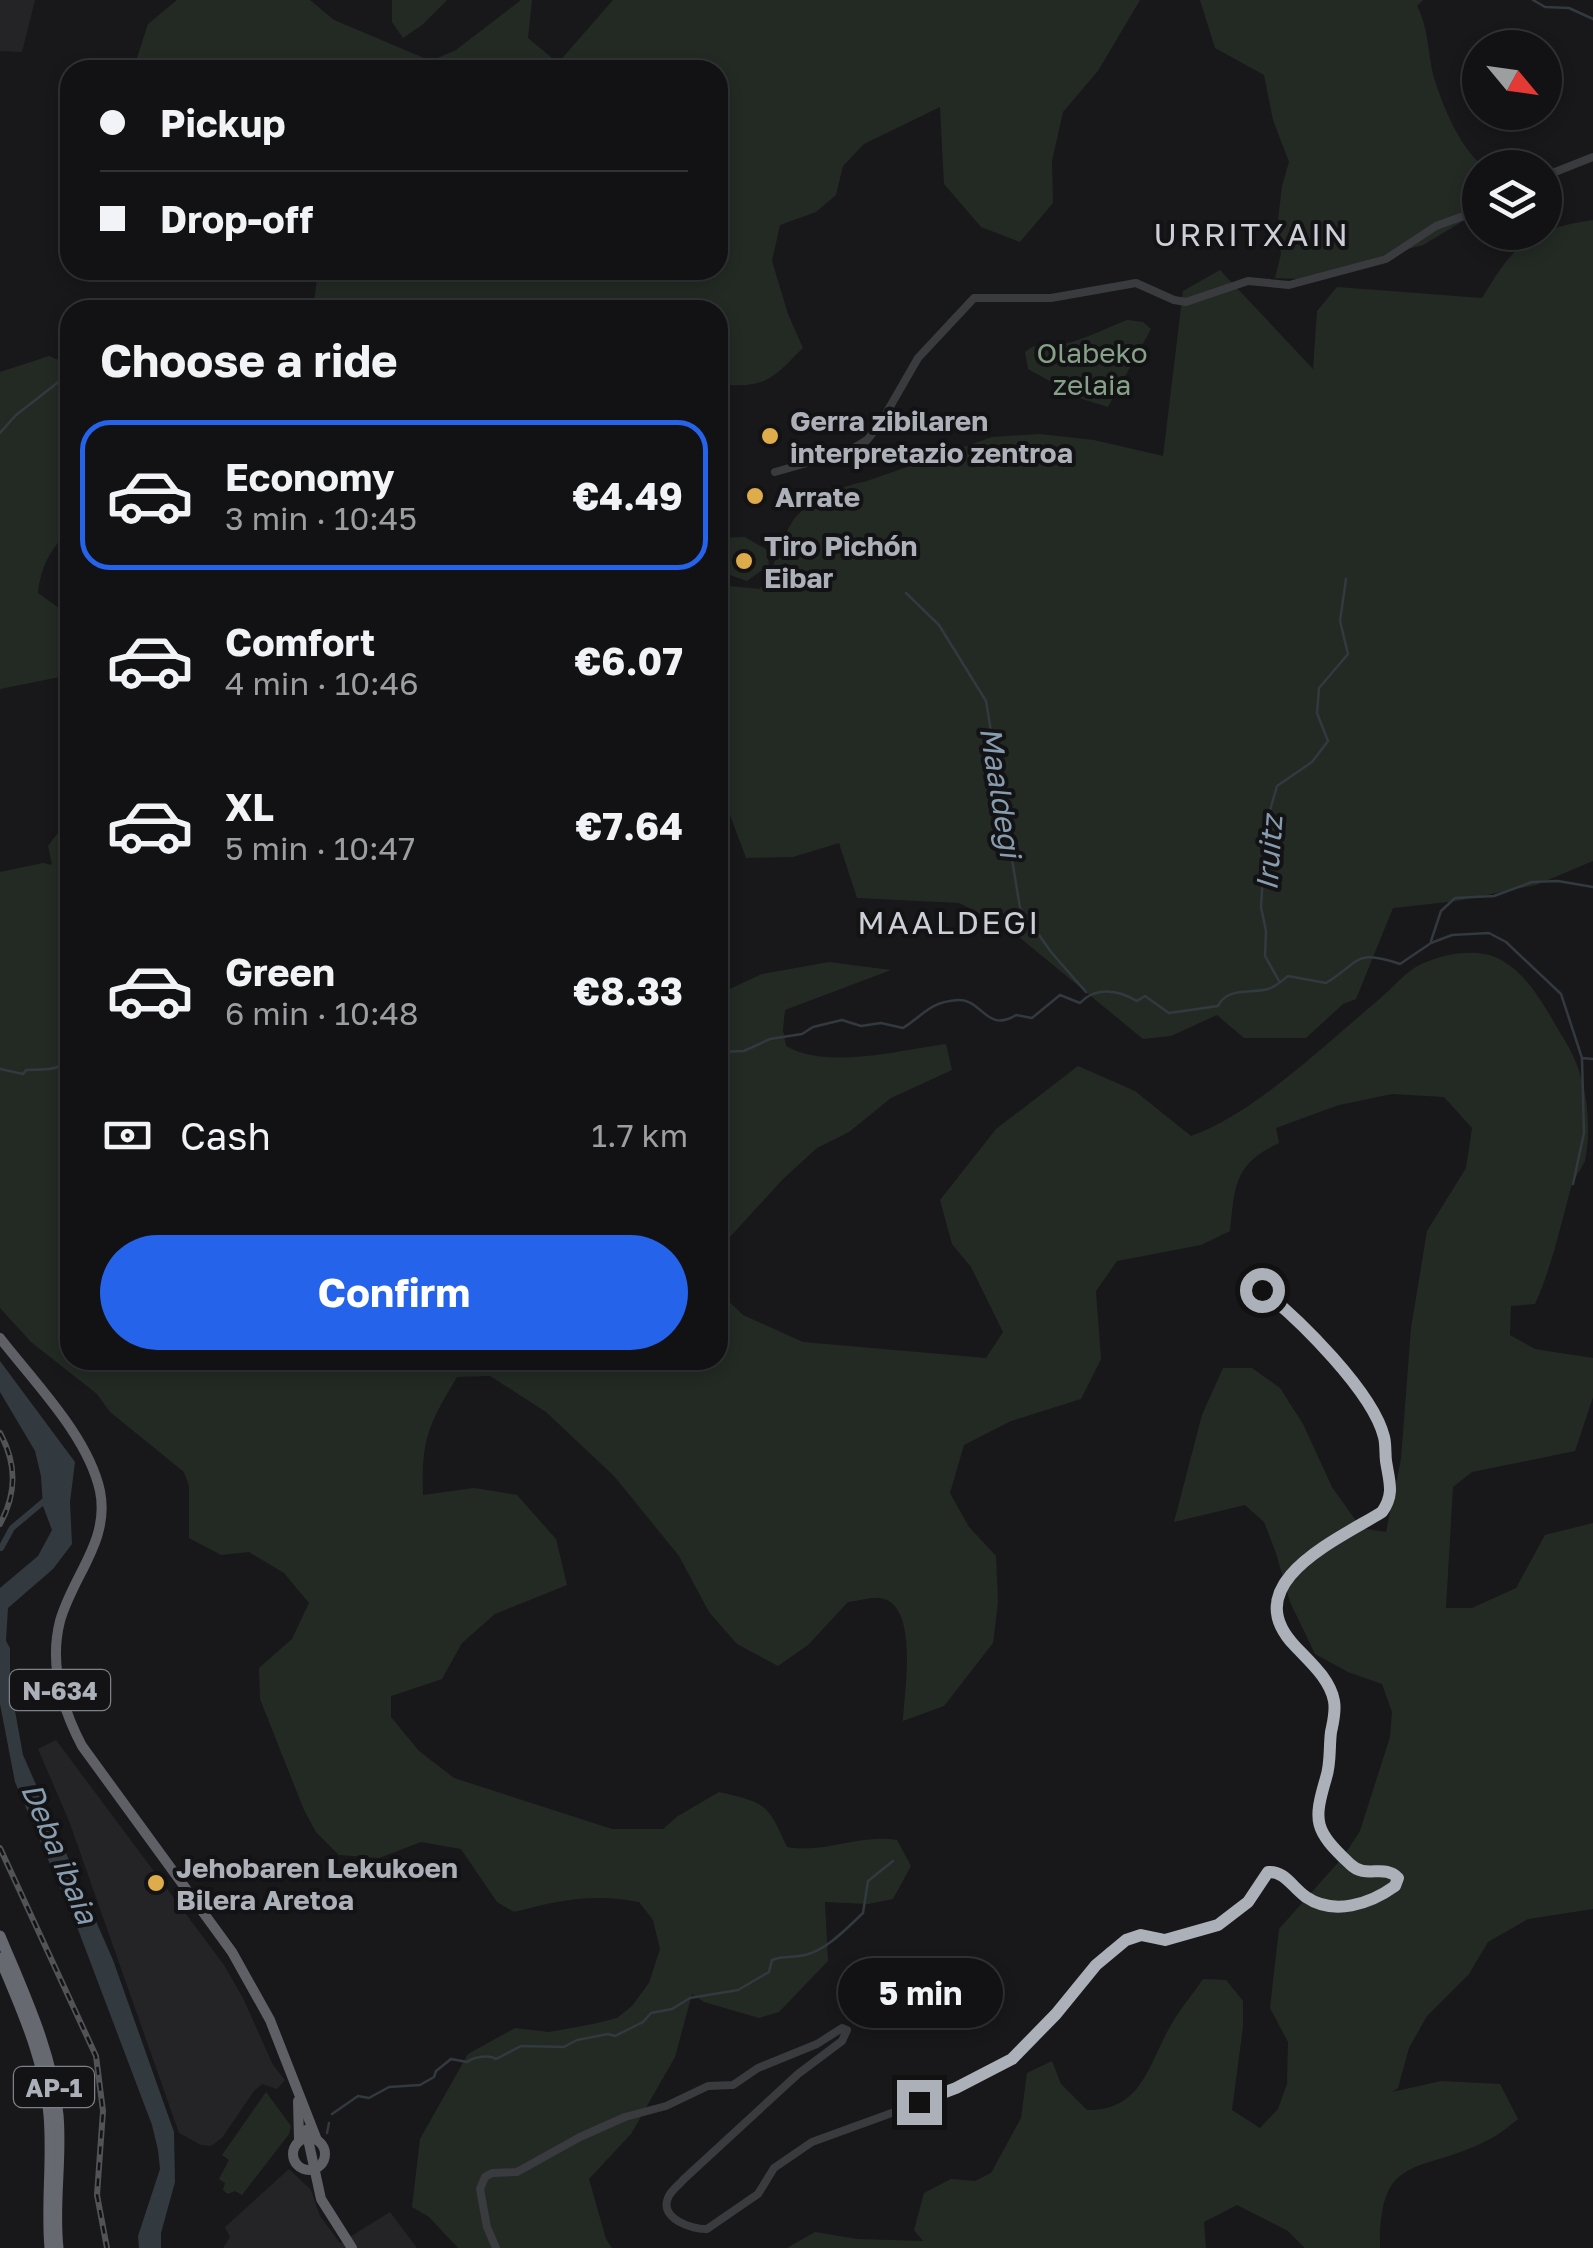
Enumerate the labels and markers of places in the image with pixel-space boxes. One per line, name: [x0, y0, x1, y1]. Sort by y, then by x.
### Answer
place label: Gerra zibilaren interpretazio zentroa: [790, 404, 1073, 469]
marker: Gerra zibilaren interpretazio zentroa: [759, 425, 781, 447]
place label: Arrate: [775, 480, 860, 513]
marker: Arrate: [744, 485, 766, 507]
place label: Tiro Pichón Eibar: [764, 529, 917, 594]
marker: Tiro Pichón Eibar: [733, 550, 755, 572]
place label: Jehobaren Lekukoen Bilera Aretoa: [176, 1851, 458, 1916]
marker: Jehobaren Lekukoen Bilera Aretoa: [145, 1872, 167, 1894]

